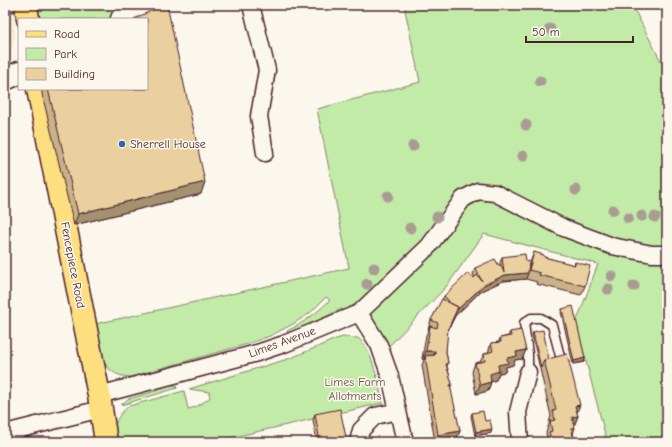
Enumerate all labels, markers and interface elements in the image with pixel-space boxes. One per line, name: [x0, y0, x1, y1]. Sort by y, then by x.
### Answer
legend: [18, 18, 148, 90]
scale bar: [526, 18, 633, 44]
text: 50 m: [532, 25, 560, 39]
text: Road: [54, 27, 80, 41]
text: Park: [54, 47, 77, 61]
text: Building: [54, 67, 95, 81]
place label: Sherrell House: [130, 137, 206, 151]
marker: Sherrell House: [117, 139, 127, 149]
street label: Fencepiece Road: [58, 221, 88, 309]
street label: Limes Avenue: [247, 323, 317, 361]
park label: Limes Farm Allotments: [325, 375, 385, 403]

